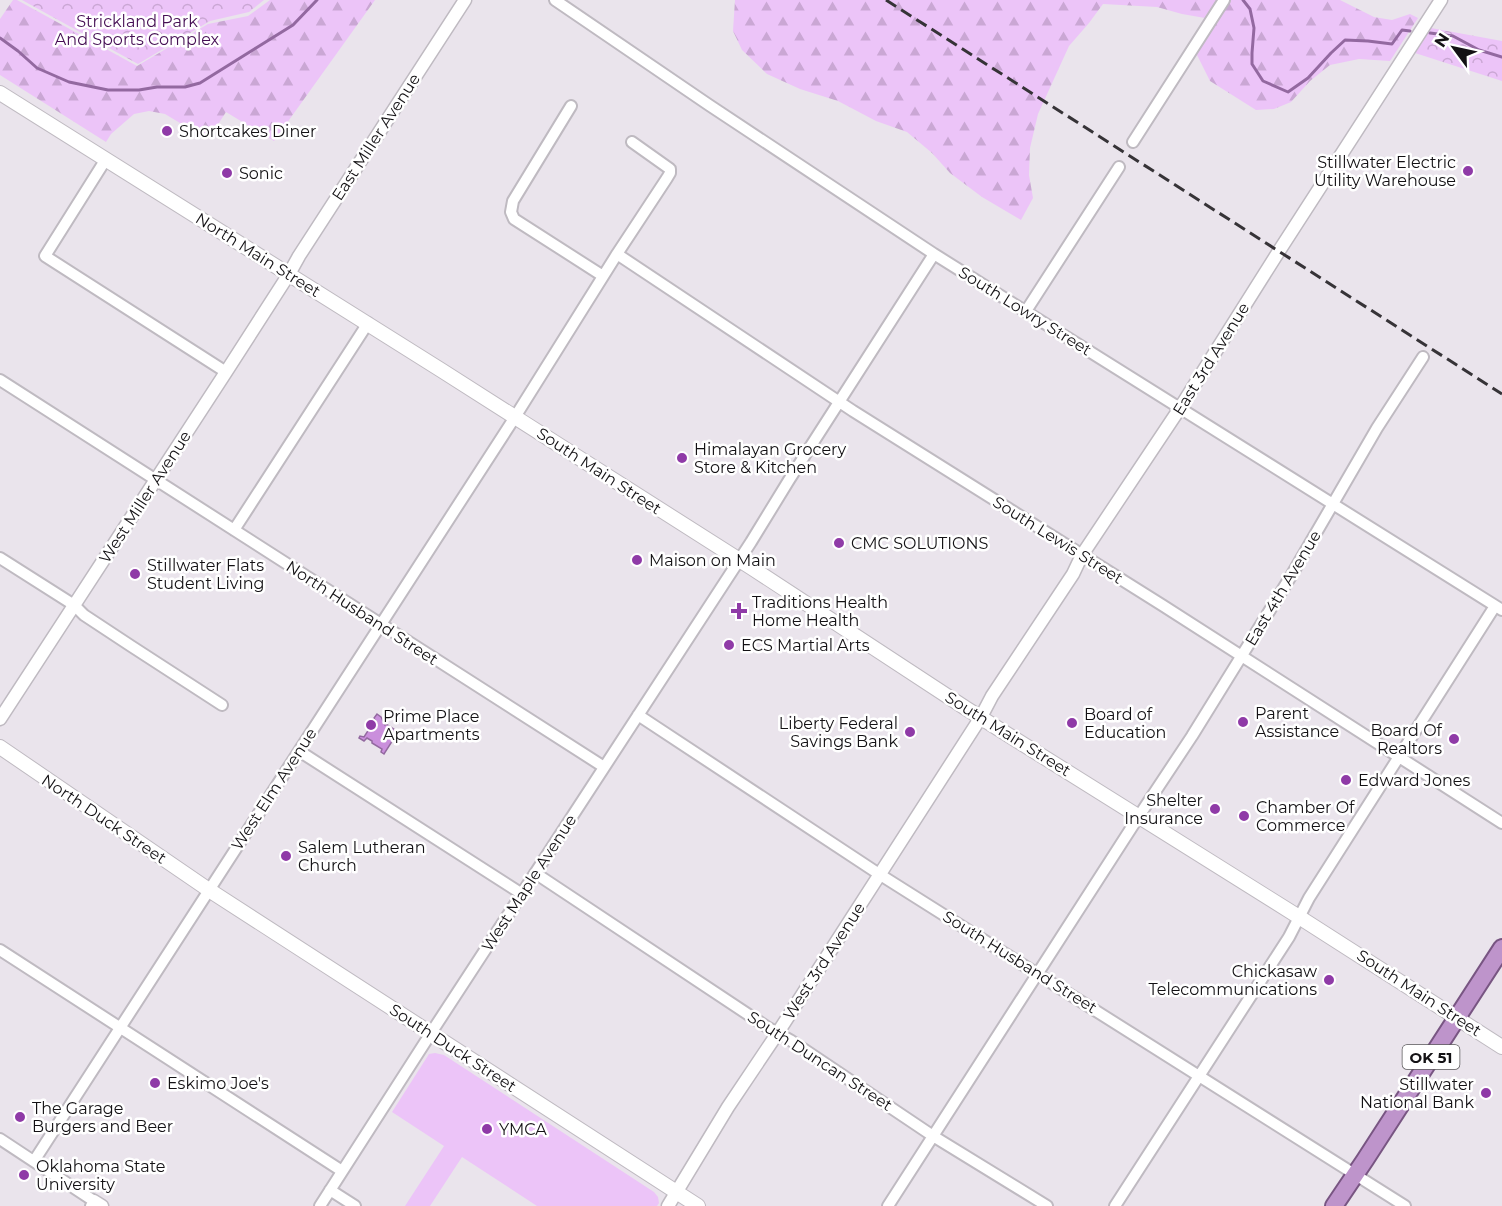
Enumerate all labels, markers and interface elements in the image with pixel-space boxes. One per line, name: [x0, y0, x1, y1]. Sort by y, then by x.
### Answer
park label: Strickland Park And Sports Complex: [55, 12, 220, 49]
north arrow: [1424, 18, 1484, 78]
text: N: [1430, 30, 1453, 51]
street label: East Miller Avenue: [328, 70, 424, 204]
place label: Shortcakes Diner: [179, 122, 316, 141]
marker: Shortcakes Diner: [160, 124, 174, 138]
place label: Stillwater Electric Utility Warehouse: [1314, 153, 1456, 190]
place label: Sonic: [239, 164, 283, 183]
marker: Stillwater Electric Utility Warehouse: [1461, 164, 1475, 178]
marker: Sonic: [220, 166, 234, 180]
street label: North Main Street: [192, 209, 324, 301]
street label: South Lowry Street: [955, 262, 1095, 360]
street label: East 3rd Avenue: [1169, 299, 1253, 419]
street label: South Main Street: [533, 424, 665, 519]
street label: West Miller Avenue: [95, 427, 195, 567]
place label: Himalayan Grocery Store & Kitchen: [694, 440, 846, 477]
marker: Himalayan Grocery Store & Kitchen: [675, 451, 689, 465]
street label: South Lewis Street: [989, 492, 1127, 588]
street label: East 4th Avenue: [1241, 527, 1325, 649]
place label: CMC SOLUTIONS: [851, 534, 989, 553]
marker: CMC SOLUTIONS: [832, 536, 846, 550]
place label: Maison on Main: [649, 551, 776, 570]
marker: Maison on Main: [630, 553, 644, 567]
place label: Stillwater Flats Student Living: [147, 556, 265, 593]
street label: North Husband Street: [283, 557, 442, 670]
marker: Stillwater Flats Student Living: [128, 567, 142, 581]
place label: Traditions Health Home Health: [752, 593, 888, 630]
marker: Traditions Health Home Health: [730, 602, 748, 620]
place label: ECS Martial Arts: [741, 636, 870, 655]
marker: ECS Martial Arts: [722, 638, 736, 652]
street label: South Main Street: [942, 688, 1075, 781]
place label: Parent Assistance: [1255, 704, 1339, 741]
place label: Board of Education: [1084, 705, 1166, 742]
place label: Prime Place Apartments: [383, 707, 480, 744]
place label: Liberty Federal Savings Bank: [779, 714, 898, 751]
marker: Parent Assistance: [1236, 715, 1250, 729]
marker: Board of Education: [1065, 716, 1079, 730]
marker: Prime Place Apartments: [364, 718, 378, 732]
place label: Board Of Realtors: [1370, 721, 1443, 758]
street label: West Elm Avenue: [227, 724, 321, 854]
marker: Liberty Federal Savings Bank: [903, 725, 917, 739]
marker: Board Of Realtors: [1447, 732, 1461, 746]
street label: North Duck Street: [38, 770, 170, 868]
place label: Edward Jones: [1358, 771, 1470, 790]
marker: Edward Jones: [1339, 773, 1353, 787]
place label: Shelter Insurance: [1124, 791, 1203, 828]
place label: Chamber Of Commerce: [1256, 798, 1355, 835]
marker: Shelter Insurance: [1208, 802, 1222, 816]
marker: Chamber Of Commerce: [1237, 809, 1251, 823]
street label: West Maple Avenue: [478, 811, 580, 955]
place label: Salem Lutheran Church: [298, 838, 425, 875]
marker: Salem Lutheran Church: [279, 849, 293, 863]
street label: West 3rd Avenue: [779, 899, 869, 1023]
street label: South Husband Street: [939, 907, 1101, 1018]
street label: South Main Street: [1353, 946, 1485, 1041]
place label: Chickasaw Telecommunications: [1148, 962, 1317, 999]
marker: Chickasaw Telecommunications: [1322, 973, 1336, 987]
street label: South Duck Street: [386, 1000, 520, 1096]
street label: South Duncan Street: [744, 1007, 896, 1115]
road number: OK 51: [1402, 1045, 1460, 1069]
place label: Eskimo Joe's: [167, 1074, 269, 1093]
place label: Stillwater National Bank: [1360, 1075, 1474, 1112]
marker: Eskimo Joe's: [148, 1076, 162, 1090]
marker: Stillwater National Bank: [1479, 1086, 1493, 1100]
place label: The Garage Burgers and Beer: [32, 1099, 173, 1136]
marker: The Garage Burgers and Beer: [13, 1110, 27, 1124]
place label: YMCA: [499, 1120, 547, 1139]
marker: YMCA: [480, 1122, 494, 1136]
place label: Oklahoma State University: [36, 1157, 166, 1194]
marker: Oklahoma State University: [17, 1168, 31, 1182]

